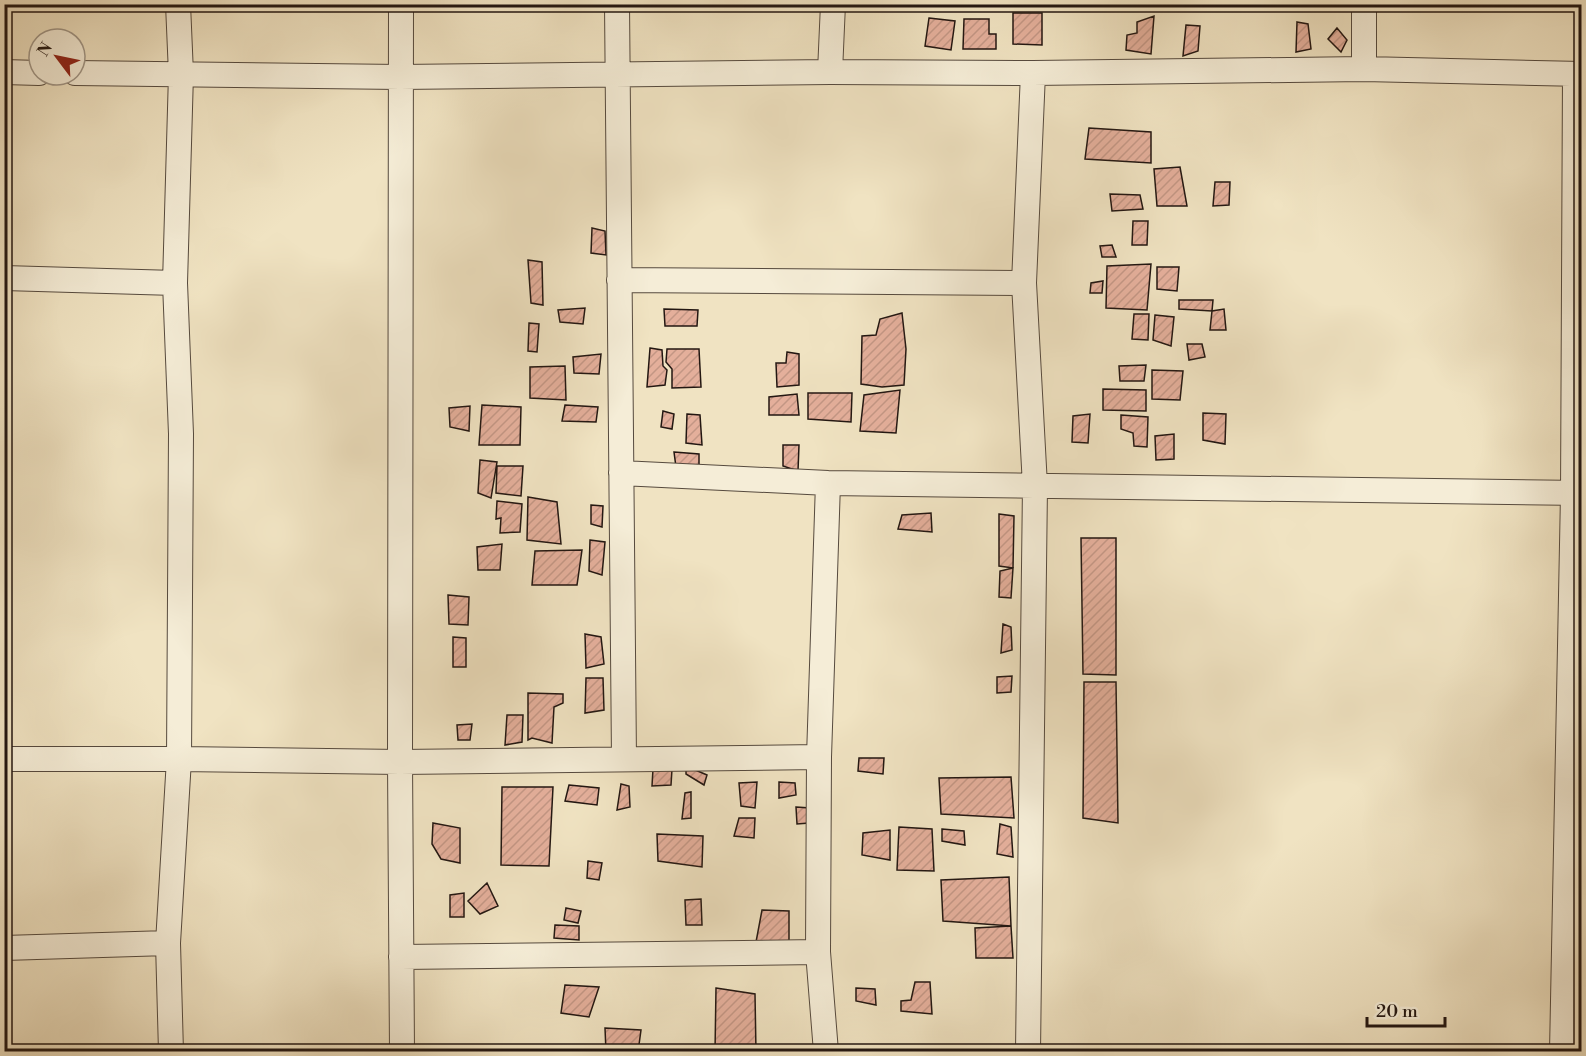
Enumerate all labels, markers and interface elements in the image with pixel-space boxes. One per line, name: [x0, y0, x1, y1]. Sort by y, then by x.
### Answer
north arrow: [27, 27, 87, 87]
text: N: [33, 39, 57, 60]
scale bar: [1367, 990, 1445, 1028]
text: 20 m: [1376, 1000, 1418, 1023]

